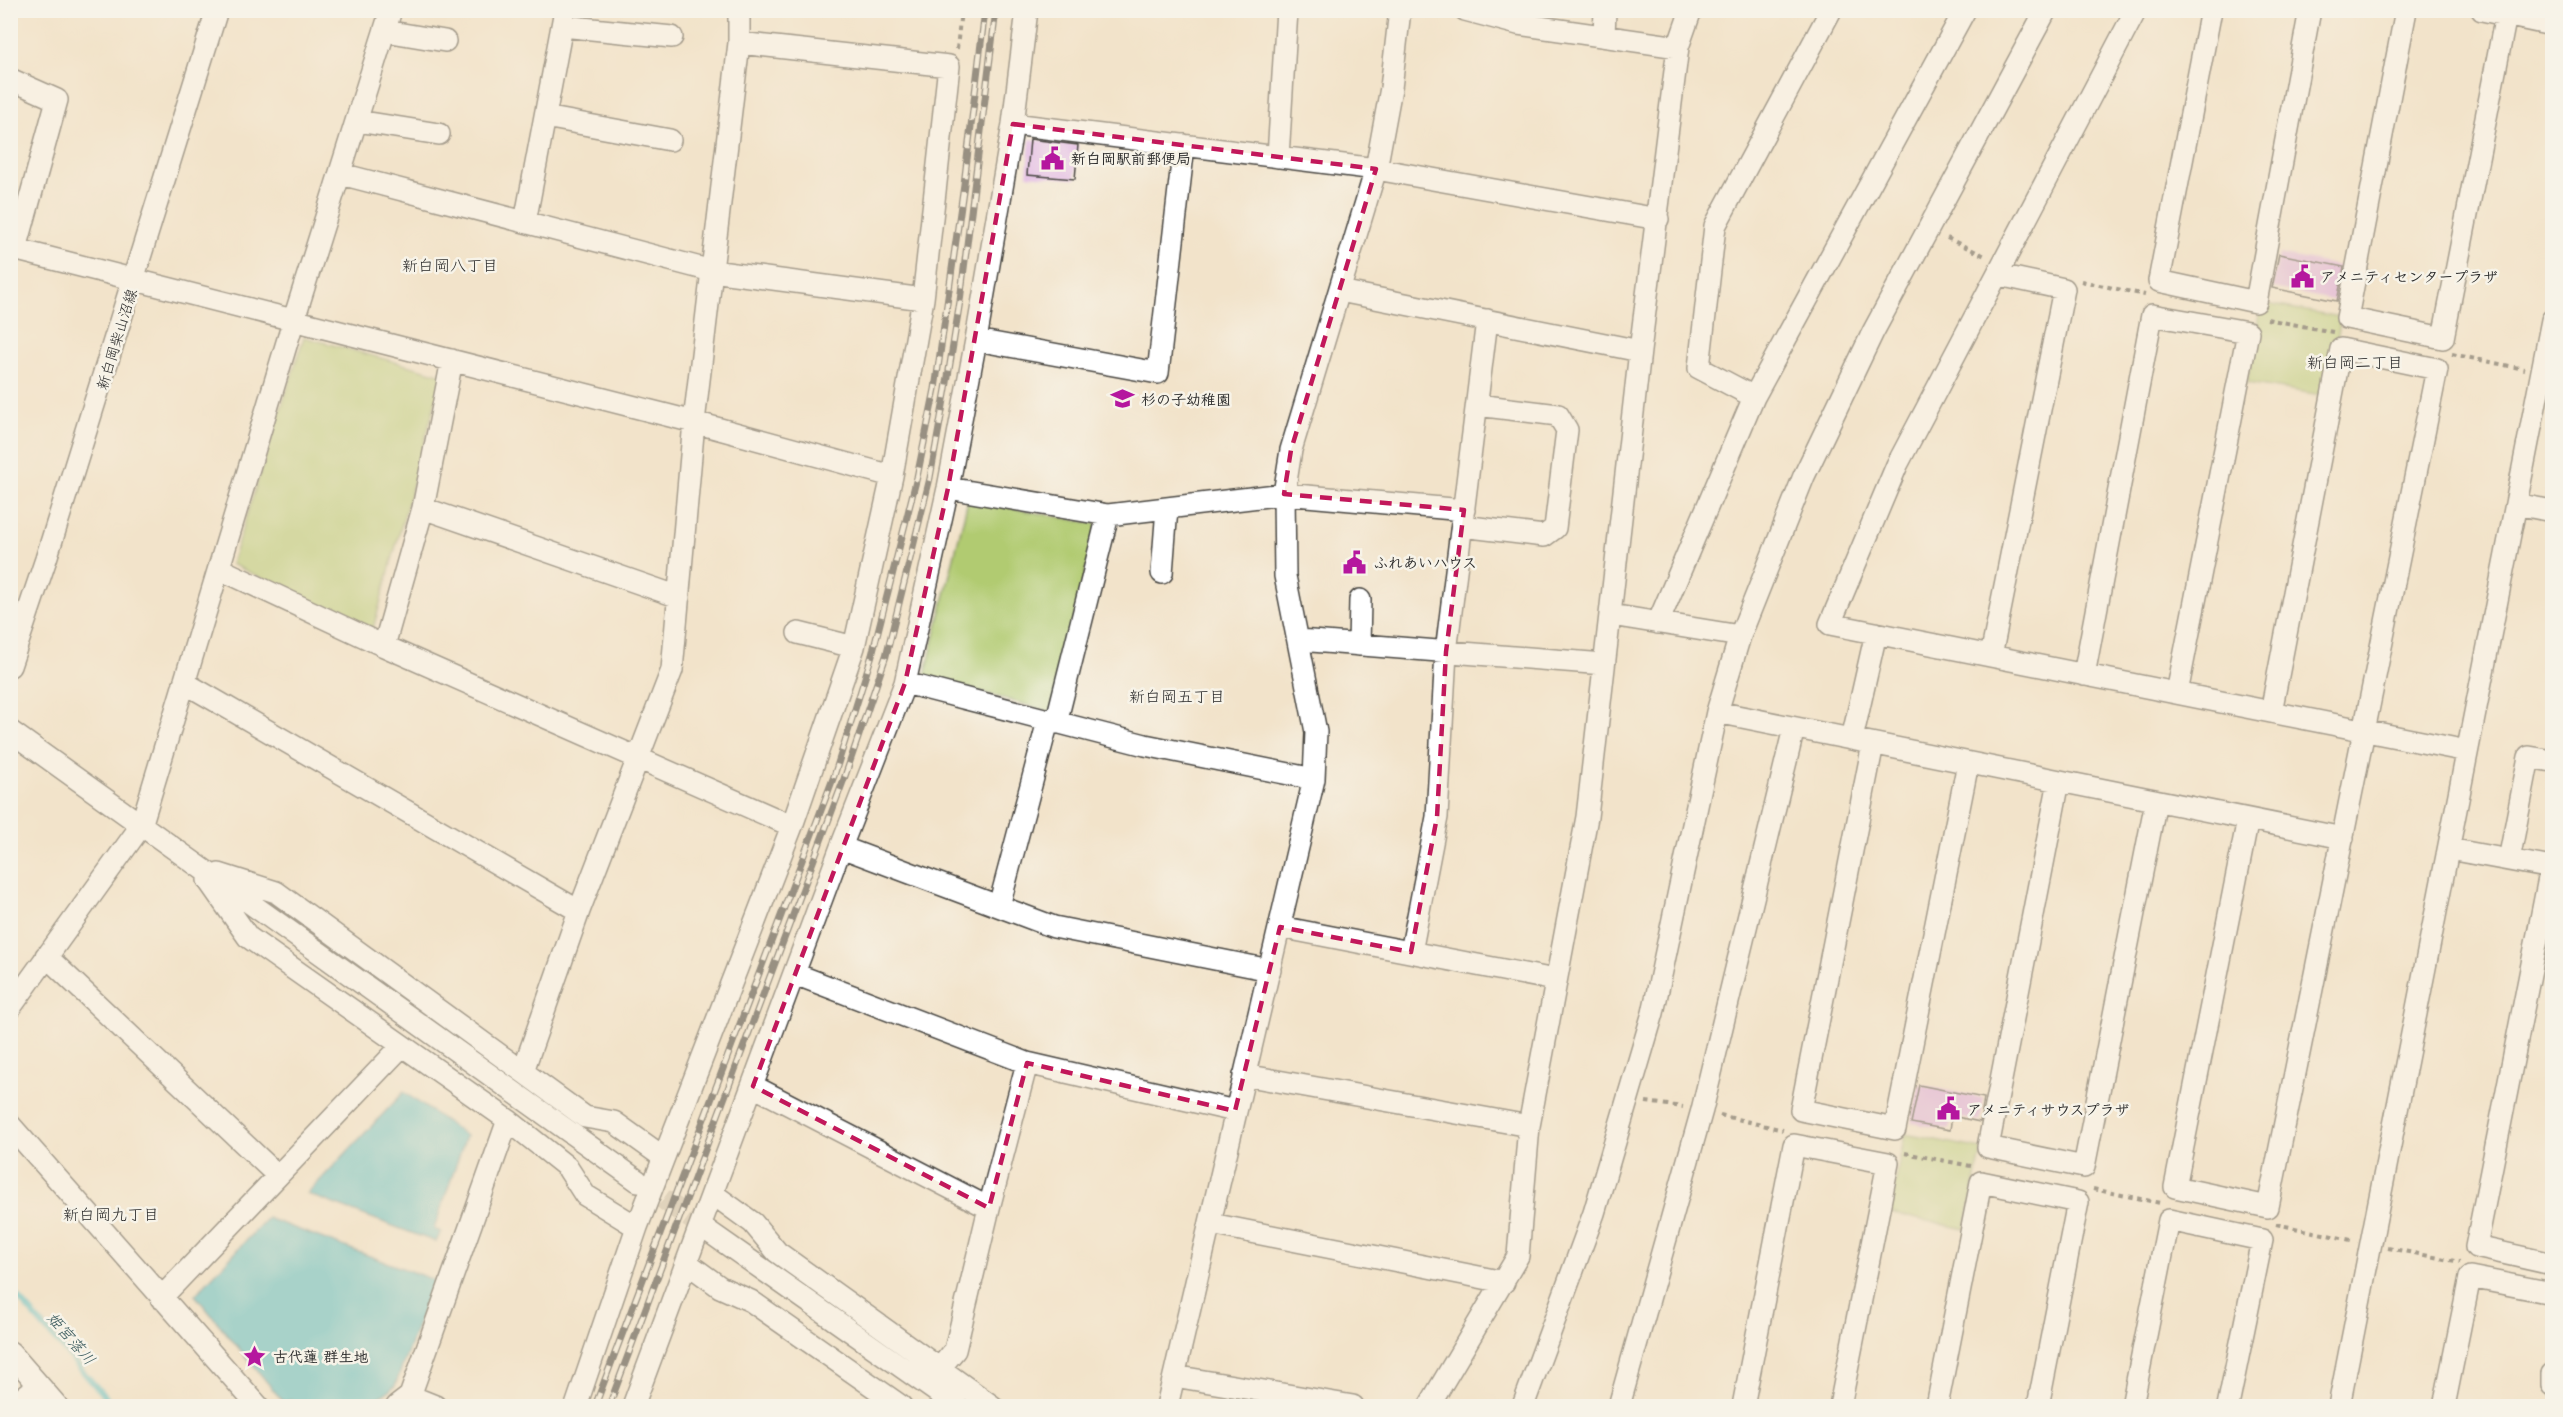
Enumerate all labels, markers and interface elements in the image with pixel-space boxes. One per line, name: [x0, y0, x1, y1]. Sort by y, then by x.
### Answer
public building icon: 新白岡駅前郵便局: [1040, 145, 1066, 171]
place label: 新白岡駅前郵便局: [1071, 148, 1191, 168]
district label: 新白岡八丁目: [402, 254, 498, 275]
public building icon: アメニティセンタープラザ: [2289, 263, 2315, 289]
place label: アメニティセンタープラザ: [2320, 266, 2498, 286]
street label: 新白岡柴山沼線: [91, 286, 141, 392]
district label: 新白岡二丁目: [2307, 351, 2403, 372]
school or university icon: 杉の子幼稚園: [1110, 386, 1136, 412]
place label: 杉の子幼稚園: [1141, 389, 1231, 409]
public building icon: ふれあいハウス: [1342, 549, 1368, 575]
place label: ふれあいハウス: [1373, 552, 1477, 572]
district label: 新白岡五丁目: [1129, 685, 1225, 706]
public building icon: アメニティサウスプラザ: [1936, 1096, 1962, 1122]
place label: アメニティサウスプラザ: [1967, 1099, 2130, 1119]
district label: 新白岡九丁目: [63, 1203, 159, 1224]
water label: 姫宮落川: [43, 1307, 101, 1369]
place icon: 古代蓮 群生地: [242, 1343, 268, 1369]
place label: 古代蓮 群生地: [273, 1346, 368, 1366]

